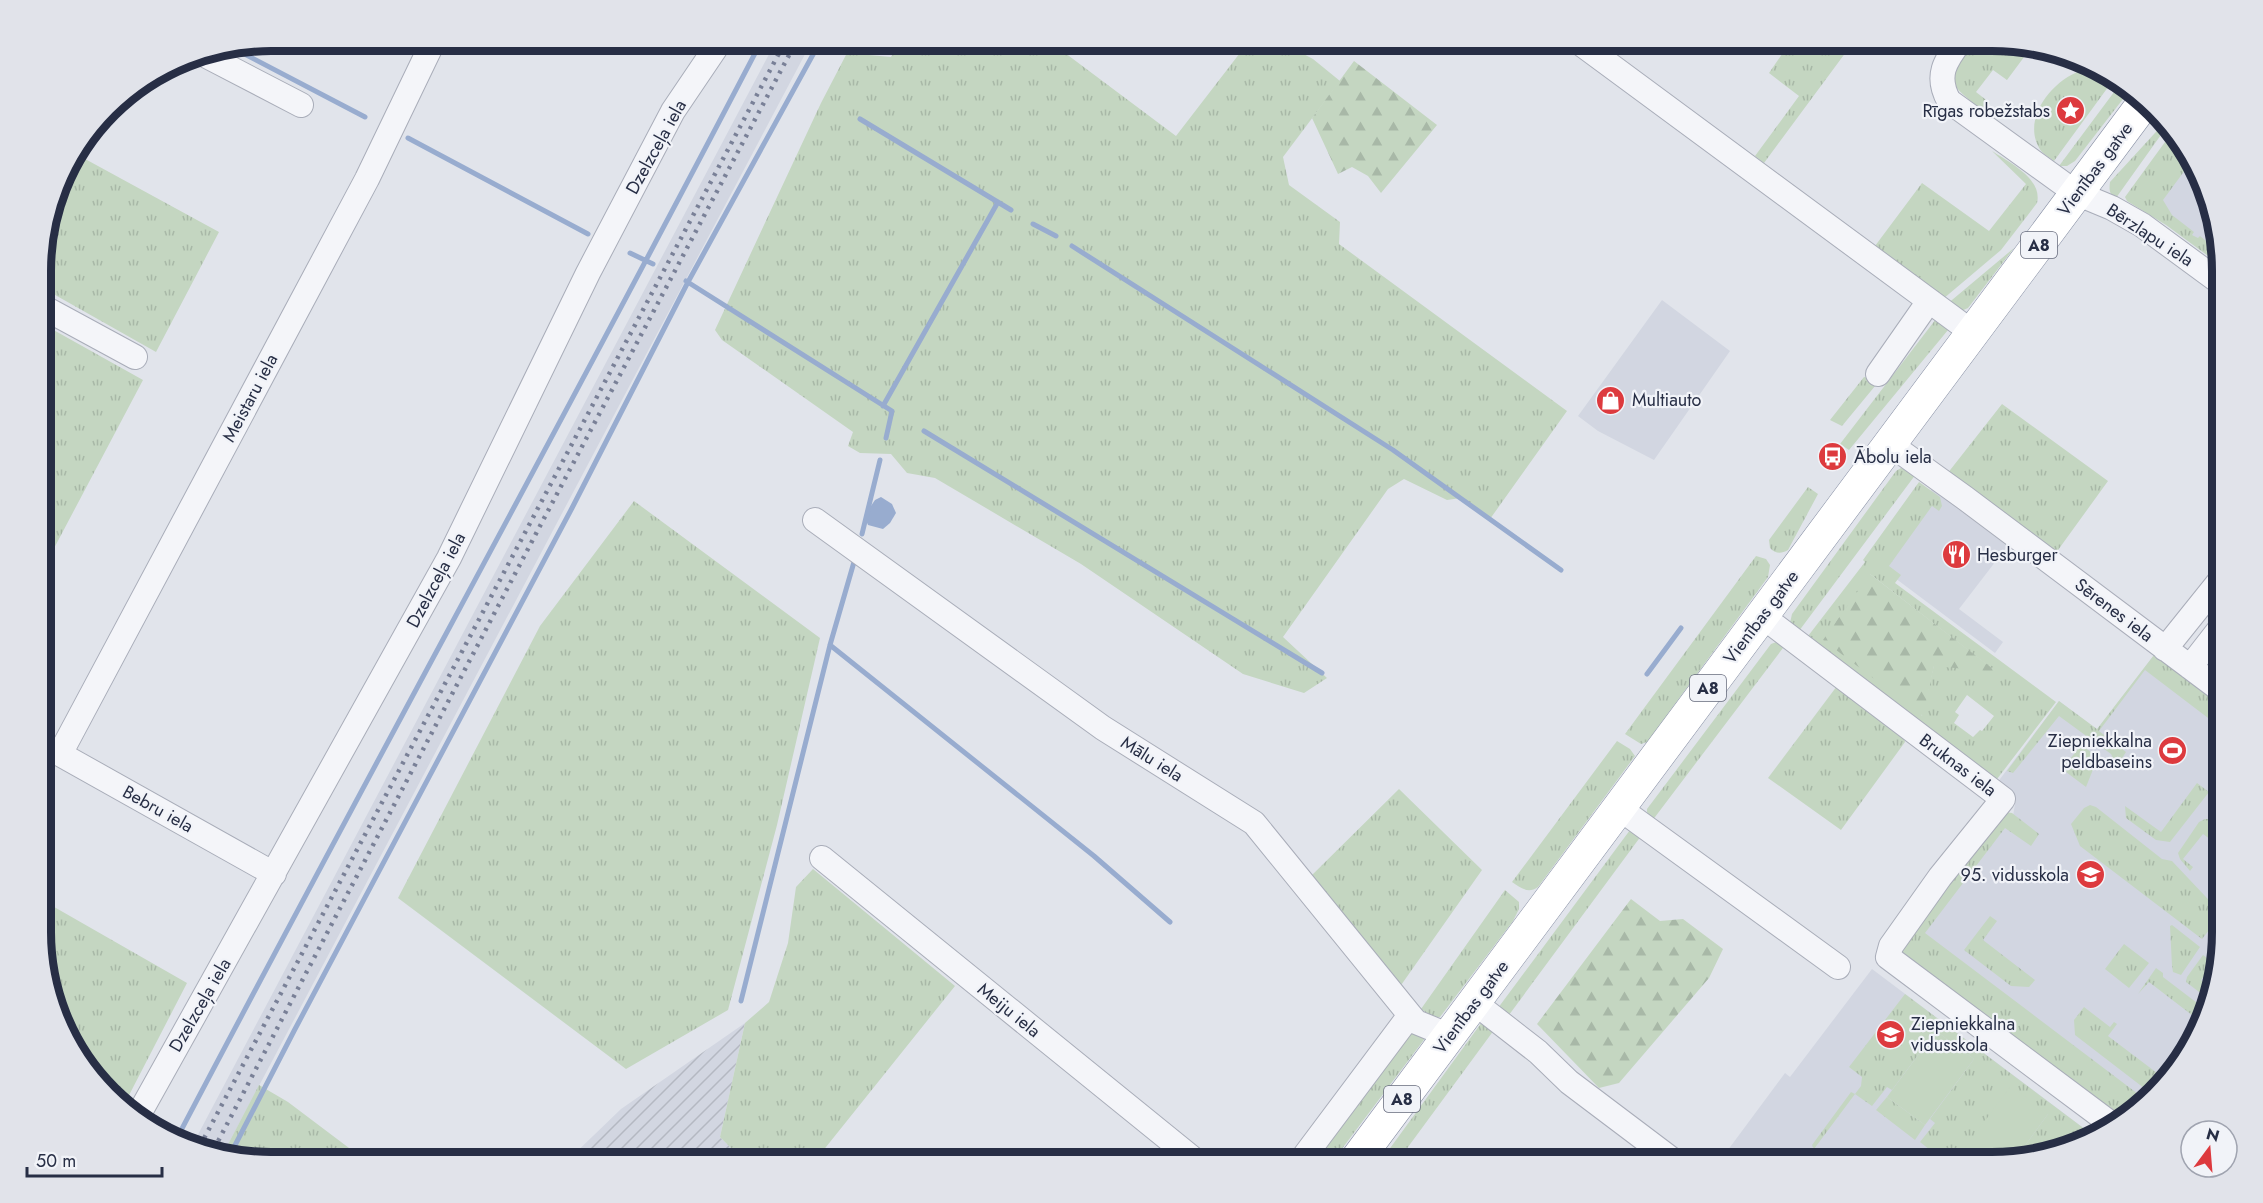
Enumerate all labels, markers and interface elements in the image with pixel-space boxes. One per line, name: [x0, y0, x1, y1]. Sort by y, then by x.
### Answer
street label: Dzelzceļa iela: [619, 95, 693, 199]
place icon: Rīgas robežstabs: [2055, 95, 2087, 127]
place label: Rīgas robežstabs: [1922, 98, 2050, 124]
street label: Vienības gatve: [2051, 117, 2139, 221]
street label: Bērzlapu iela: [2101, 197, 2199, 273]
road number: A8: [2021, 232, 2057, 258]
street label: Meistaru iela: [216, 349, 284, 447]
shop icon: Multiauto: [1595, 384, 1627, 416]
place label: Multiauto: [1632, 387, 1702, 413]
bus stop icon: Ābolu iela: [1817, 441, 1849, 473]
place label: Ābolu iela: [1854, 444, 1932, 470]
street label: Dzelzceļa iela: [400, 528, 472, 632]
restaurant icon: Hesburger: [1940, 539, 1972, 571]
place label: Hesburger: [1977, 542, 2059, 568]
street label: Vienības gatve: [1717, 565, 1805, 669]
street label: Sērenes iela: [2069, 572, 2159, 648]
road number: A8: [1690, 675, 1726, 701]
street label: Bruknas iela: [1914, 727, 2002, 803]
place label: Ziepniekkalna peldbaseins: [2048, 728, 2152, 775]
street label: Mālu iela: [1116, 730, 1188, 788]
sports icon: Ziepniekkalna peldbaseins: [2157, 735, 2189, 767]
street label: Bebru iela: [118, 779, 198, 839]
school or university icon: 95. vidusskola: [2074, 859, 2106, 891]
place label: 95. vidusskola: [1961, 862, 2069, 888]
street label: Dzelzceļa iela: [163, 953, 237, 1057]
street label: Vienības gatve: [1427, 955, 1515, 1059]
street label: Meiju iela: [972, 976, 1046, 1044]
place label: Ziepniekkalna vidusskola: [1911, 1011, 2015, 1058]
school or university icon: Ziepniekkalna vidusskola: [1874, 1018, 1906, 1050]
road number: A8: [1384, 1086, 1420, 1112]
north arrow: [2179, 1119, 2239, 1179]
text: N: [2204, 1122, 2222, 1148]
scale bar: [27, 1140, 162, 1178]
text: 50 m: [36, 1148, 76, 1174]

